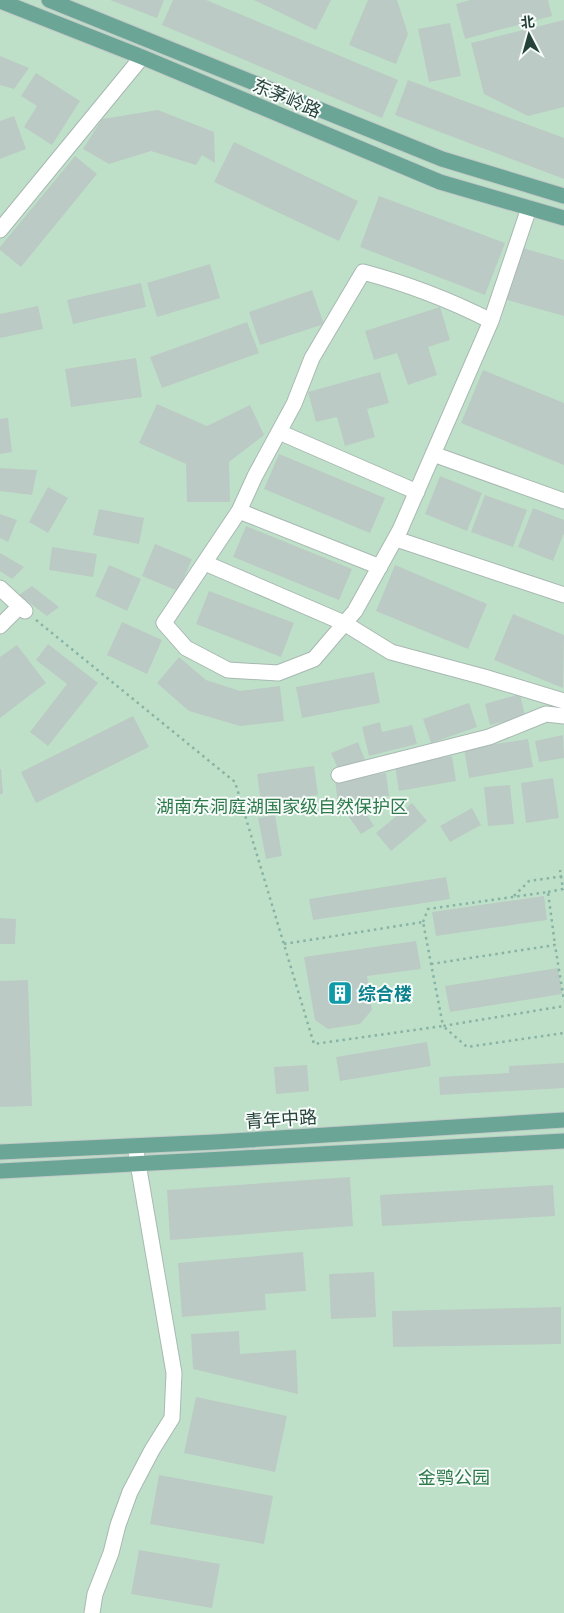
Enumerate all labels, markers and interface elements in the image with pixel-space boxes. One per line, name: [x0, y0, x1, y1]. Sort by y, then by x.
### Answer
north arrow: [504, 10, 554, 60]
text: 北: [520, 12, 535, 31]
street label: 东茅岭路: [250, 74, 324, 122]
park label: 湖南东洞庭湖国家级自然保护区: [156, 796, 408, 817]
building icon: 综合楼: [327, 980, 353, 1006]
place label: 综合楼: [358, 983, 412, 1004]
street label: 青年中路: [244, 1106, 318, 1132]
park label: 金鹗公园: [418, 1467, 490, 1488]

